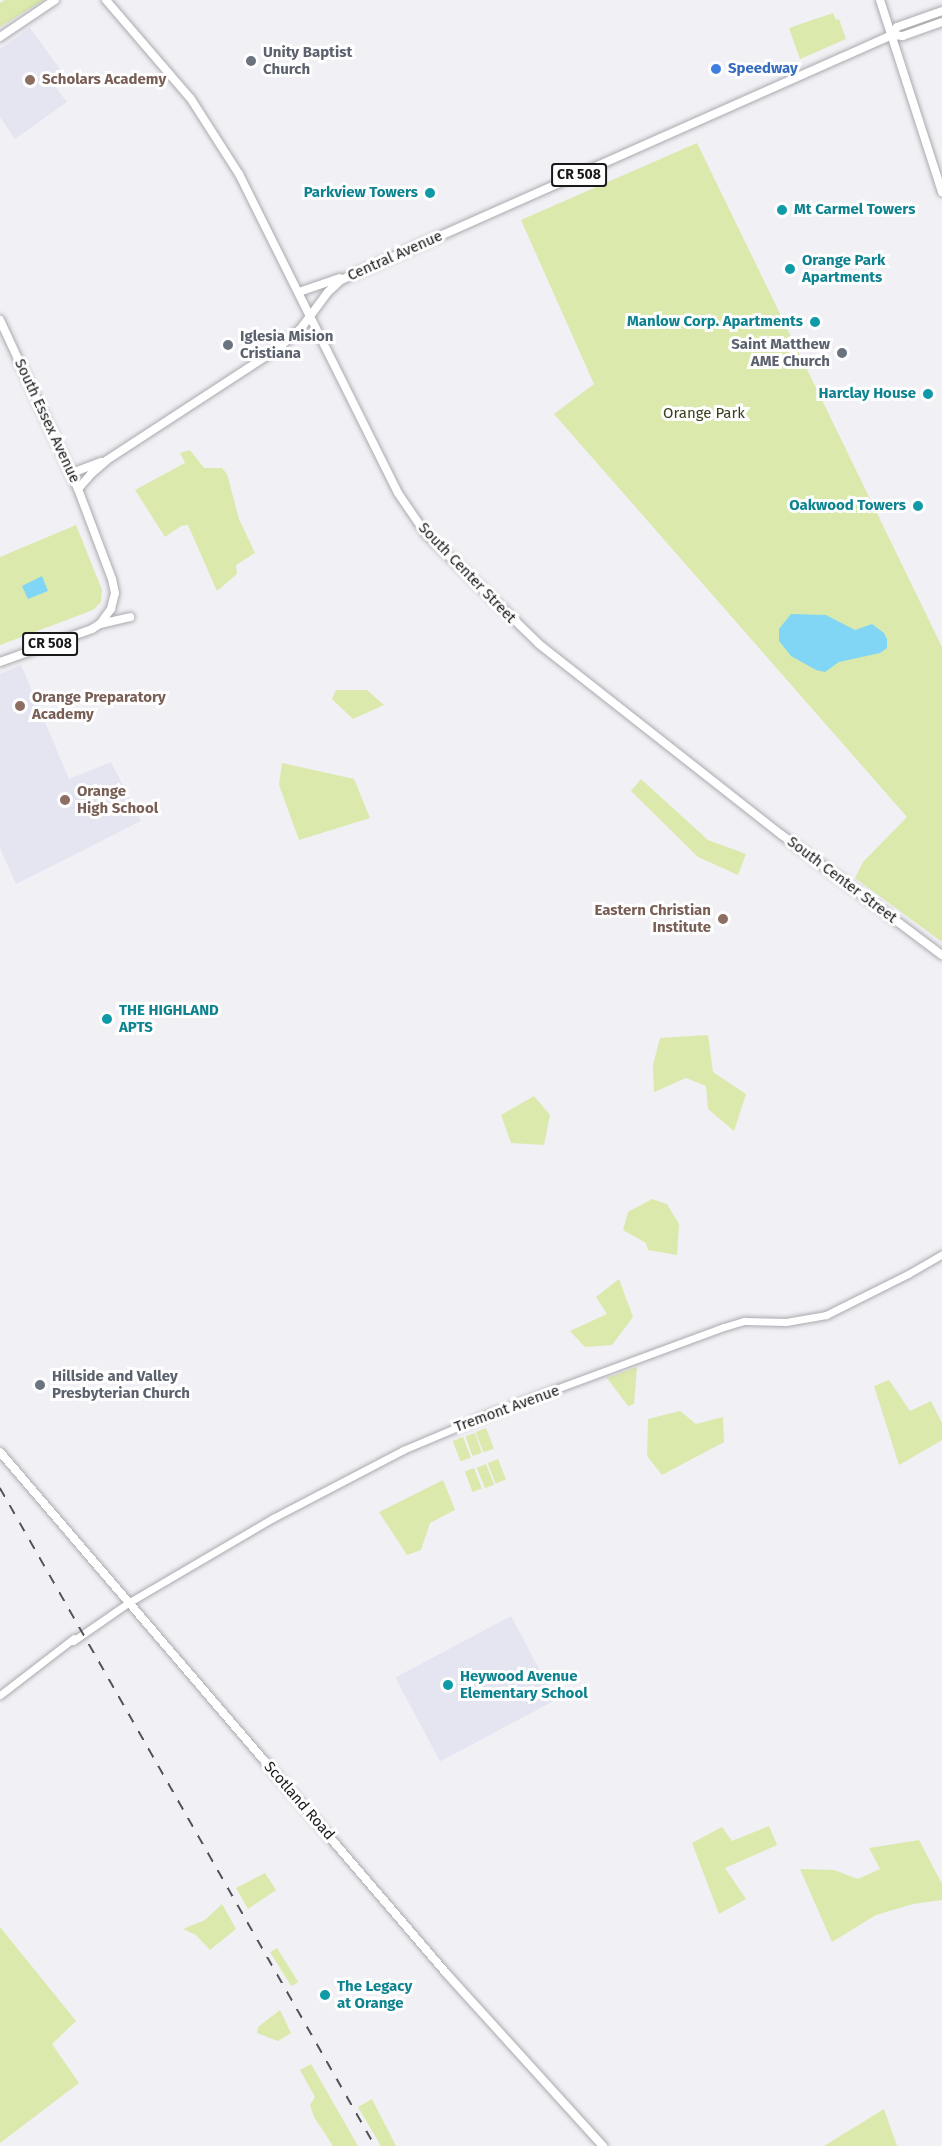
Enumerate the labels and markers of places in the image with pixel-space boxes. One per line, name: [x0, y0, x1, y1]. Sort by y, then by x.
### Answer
place label: Unity Baptist Church: [263, 43, 352, 78]
marker: Unity Baptist Church: [244, 54, 258, 68]
place label: Speedway: [728, 60, 798, 78]
marker: Speedway: [709, 62, 723, 76]
place label: Scholars Academy: [42, 71, 166, 89]
marker: Scholars Academy: [23, 73, 37, 87]
place label: Parkview Towers: [304, 184, 418, 202]
marker: Parkview Towers: [423, 186, 437, 200]
place label: Mt Carmel Towers: [794, 201, 915, 219]
marker: Mt Carmel Towers: [775, 203, 789, 217]
place label: Orange Park Apartments: [802, 251, 885, 286]
marker: Orange Park Apartments: [783, 262, 797, 276]
place label: Manlow Corp. Apartments: [627, 313, 803, 331]
marker: Manlow Corp. Apartments: [808, 315, 822, 329]
place label: Iglesia Mision Cristiana: [240, 327, 333, 362]
place label: Saint Matthew AME Church: [731, 335, 830, 370]
marker: Iglesia Mision Cristiana: [221, 338, 235, 352]
marker: Saint Matthew AME Church: [835, 346, 849, 360]
place label: Harclay House: [818, 385, 916, 403]
marker: Harclay House: [921, 387, 935, 401]
place label: Oakwood Towers: [789, 497, 906, 515]
marker: Oakwood Towers: [911, 499, 925, 513]
place label: Orange Preparatory Academy: [32, 688, 166, 723]
marker: Orange Preparatory Academy: [13, 699, 27, 713]
place label: Orange High School: [77, 782, 158, 817]
marker: Orange High School: [58, 793, 72, 807]
place label: Eastern Christian Institute: [594, 901, 711, 936]
marker: Eastern Christian Institute: [716, 912, 730, 926]
place label: THE HIGHLAND APTS: [119, 1001, 219, 1036]
marker: THE HIGHLAND APTS: [100, 1012, 114, 1026]
place label: Hillside and Valley Presbyterian Church: [52, 1367, 190, 1402]
marker: Hillside and Valley Presbyterian Church: [33, 1378, 47, 1392]
place label: Heywood Avenue Elementary School: [460, 1667, 588, 1702]
marker: Heywood Avenue Elementary School: [441, 1678, 455, 1692]
place label: The Legacy at Orange: [337, 1977, 412, 2012]
marker: The Legacy at Orange: [318, 1988, 332, 2002]

